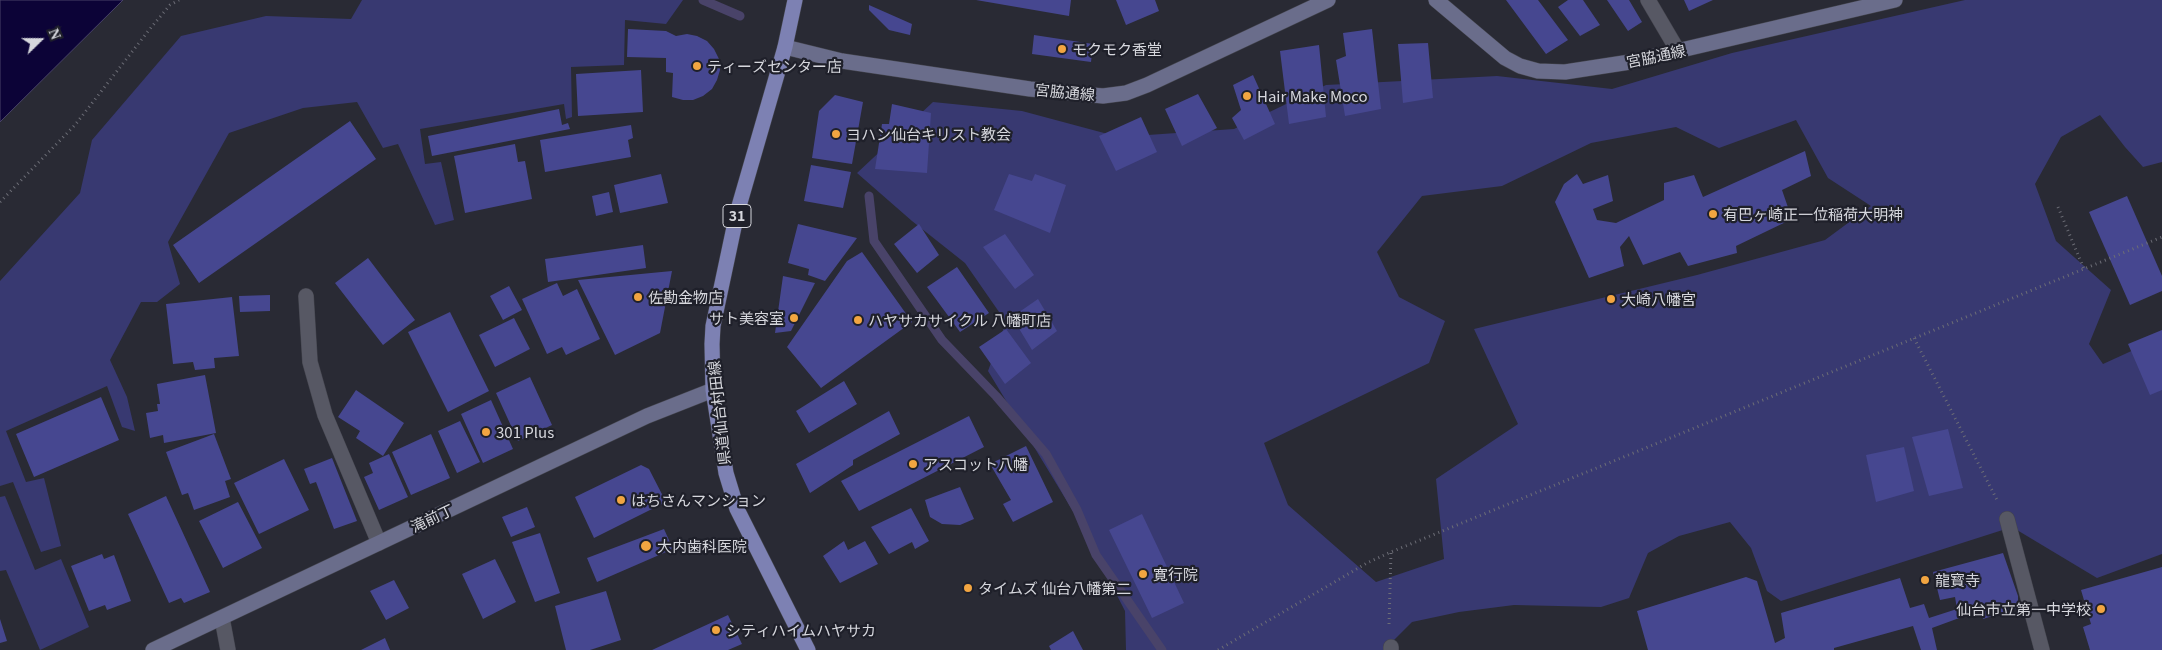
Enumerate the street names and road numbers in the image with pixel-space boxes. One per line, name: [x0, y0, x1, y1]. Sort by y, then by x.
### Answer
street label: 宮脇通線: [1625, 41, 1687, 71]
street label: 宮脇通線: [1034, 80, 1096, 104]
road number: 31: [723, 205, 751, 228]
street label: 県道仙台村田線: [705, 360, 733, 466]
street label: 滝前丁: [408, 500, 456, 536]

